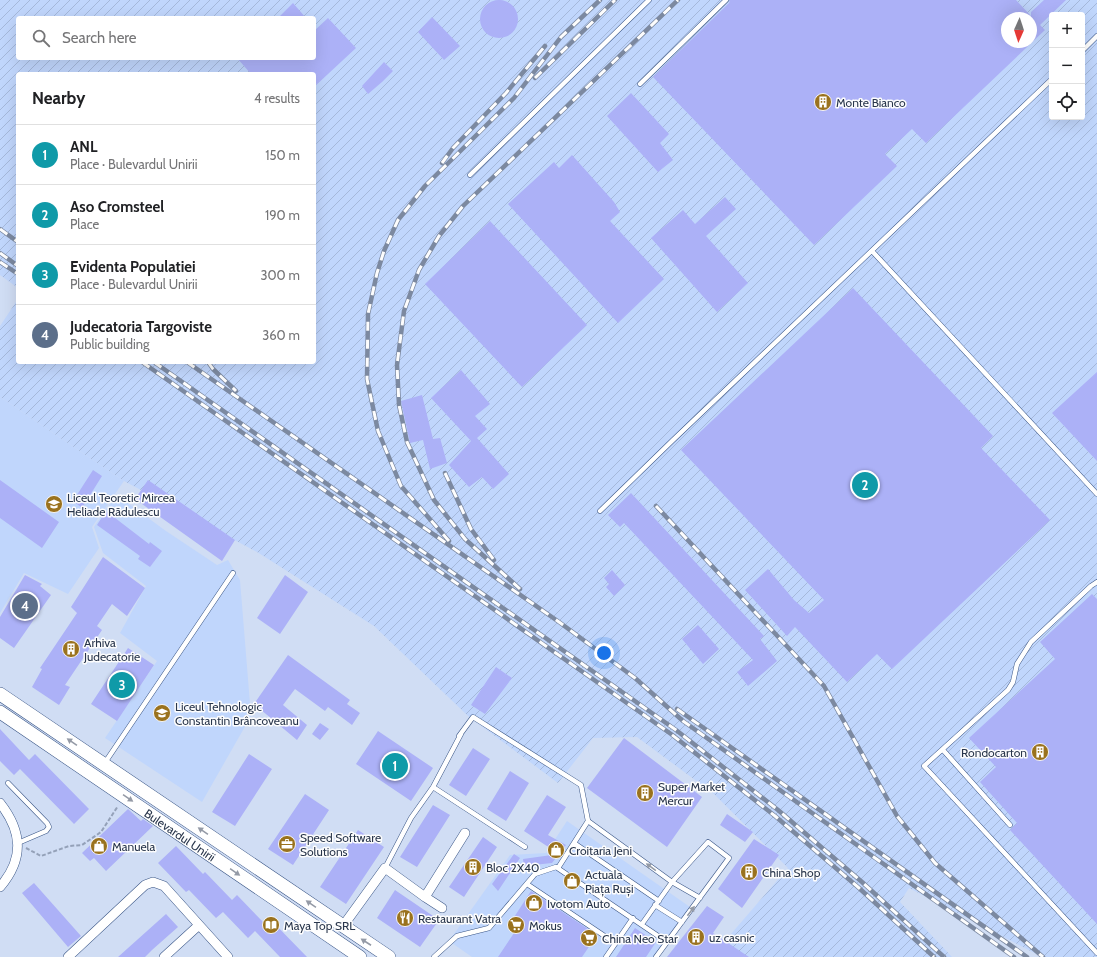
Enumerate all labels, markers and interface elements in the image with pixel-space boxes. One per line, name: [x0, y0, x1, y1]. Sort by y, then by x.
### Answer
north arrow: [1001, 12, 1037, 48]
map controls: [1049, 12, 1085, 120]
button: +: [1049, 12, 1085, 48]
search box: [16, 16, 316, 60]
icon: search: [30, 27, 52, 49]
text: Search here: [62, 29, 137, 47]
button: −: [1049, 48, 1085, 84]
button: locate: [1049, 84, 1085, 120]
text: Nearby: [32, 88, 85, 108]
text: 4 results: [254, 90, 300, 106]
building icon: Monte Bianco: [813, 92, 833, 112]
place label: Monte Bianco: [836, 95, 906, 110]
text: ANL: [70, 138, 97, 156]
text: 1: [43, 147, 47, 163]
text: 150 m: [265, 147, 300, 163]
text: Place · Bulevardul Unirii: [70, 156, 198, 172]
text: Aso Cromsteel: [70, 198, 164, 216]
text: 2: [42, 207, 48, 223]
text: 190 m: [265, 207, 300, 223]
text: Place: [70, 216, 99, 232]
text: Evidenta Populatiei: [70, 258, 196, 276]
text: 3: [41, 267, 49, 283]
text: 300 m: [260, 267, 300, 283]
text: Place · Bulevardul Unirii: [70, 276, 198, 292]
text: Judecatoria Targoviste: [70, 318, 212, 336]
text: 4: [41, 327, 49, 343]
text: 360 m: [262, 327, 300, 343]
text: Public building: [70, 336, 150, 352]
pin: 2: [852, 470, 878, 500]
place label: Liceul Teoretic Mircea Heliade Rădulescu: [67, 490, 175, 519]
school or university icon: Liceul Teoretic Mircea Heliade Rădulescu: [44, 494, 64, 514]
pin: 4: [12, 591, 38, 621]
place label: Arhiva Judecatorie: [83, 635, 140, 664]
building icon: Arhiva Judecatorie: [61, 639, 81, 659]
your location: [594, 643, 614, 663]
pin: 3: [109, 670, 135, 700]
place label: Liceul Tehnologic Constantin Brâncoveanu: [175, 699, 299, 728]
school or university icon: Liceul Tehnologic Constantin Brâncoveanu: [152, 703, 172, 723]
one-way arrow: [66, 738, 77, 746]
building icon: Rondocarton: [1030, 742, 1050, 762]
place label: Rondocarton: [961, 745, 1027, 760]
pin: 1: [382, 751, 408, 781]
place label: Super Market Mercur: [658, 779, 725, 808]
building icon: Super Market Mercur: [635, 783, 655, 803]
one-way arrow: [123, 794, 133, 802]
street label: Bulevardul Unirii: [142, 805, 219, 864]
one-way arrow: [198, 828, 209, 835]
place label: Speed Software Solutions: [300, 830, 381, 859]
office icon: Speed Software Solutions: [277, 834, 297, 854]
shop icon: Manuela: [89, 836, 109, 856]
place label: Manuela: [112, 839, 155, 854]
shop icon: Croitaria Jeni: [546, 840, 566, 860]
place label: Croitaria Jeni: [569, 843, 632, 858]
building icon: Bloc 2X40: [463, 857, 483, 877]
place label: Bloc 2X40: [486, 860, 539, 875]
building icon: China Shop: [739, 862, 759, 882]
one-way arrow: [646, 863, 656, 871]
place label: China Shop: [762, 865, 821, 880]
place label: Actuala Piața Ruși: [585, 867, 634, 897]
one-way arrow: [230, 868, 240, 876]
shop icon: Actuala Piața Ruși: [562, 871, 582, 891]
shop icon: Ivotom Auto: [524, 893, 544, 913]
place label: Ivotom Auto: [547, 896, 611, 911]
one-way arrow: [306, 900, 316, 908]
one-way arrow: [686, 905, 695, 916]
restaurant icon: Restaurant Vatra: [395, 908, 415, 928]
place label: Restaurant Vatra: [418, 911, 501, 926]
library icon: Maya Top SRL: [261, 915, 281, 935]
supermarket icon: Mokus: [506, 915, 526, 935]
place label: Maya Top SRL: [284, 918, 355, 933]
place label: Mokus: [529, 918, 562, 933]
building icon: uz casnic: [686, 927, 706, 947]
supermarket icon: China Neo Star: [579, 928, 599, 948]
place label: uz casnic: [709, 930, 755, 945]
place label: China Neo Star: [602, 931, 678, 946]
one-way arrow: [361, 938, 371, 946]

